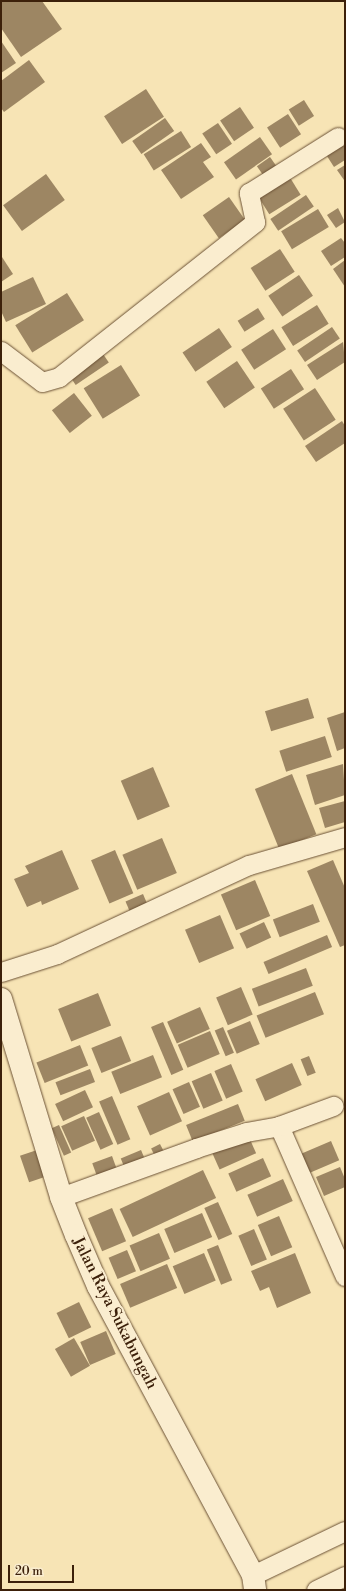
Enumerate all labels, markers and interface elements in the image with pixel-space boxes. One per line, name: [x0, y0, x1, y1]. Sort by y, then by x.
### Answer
street label: Jalan Raya Sukabungah: [68, 1234, 162, 1392]
scale bar: [10, 1557, 76, 1583]
text: 20 m: [15, 1564, 43, 1579]

